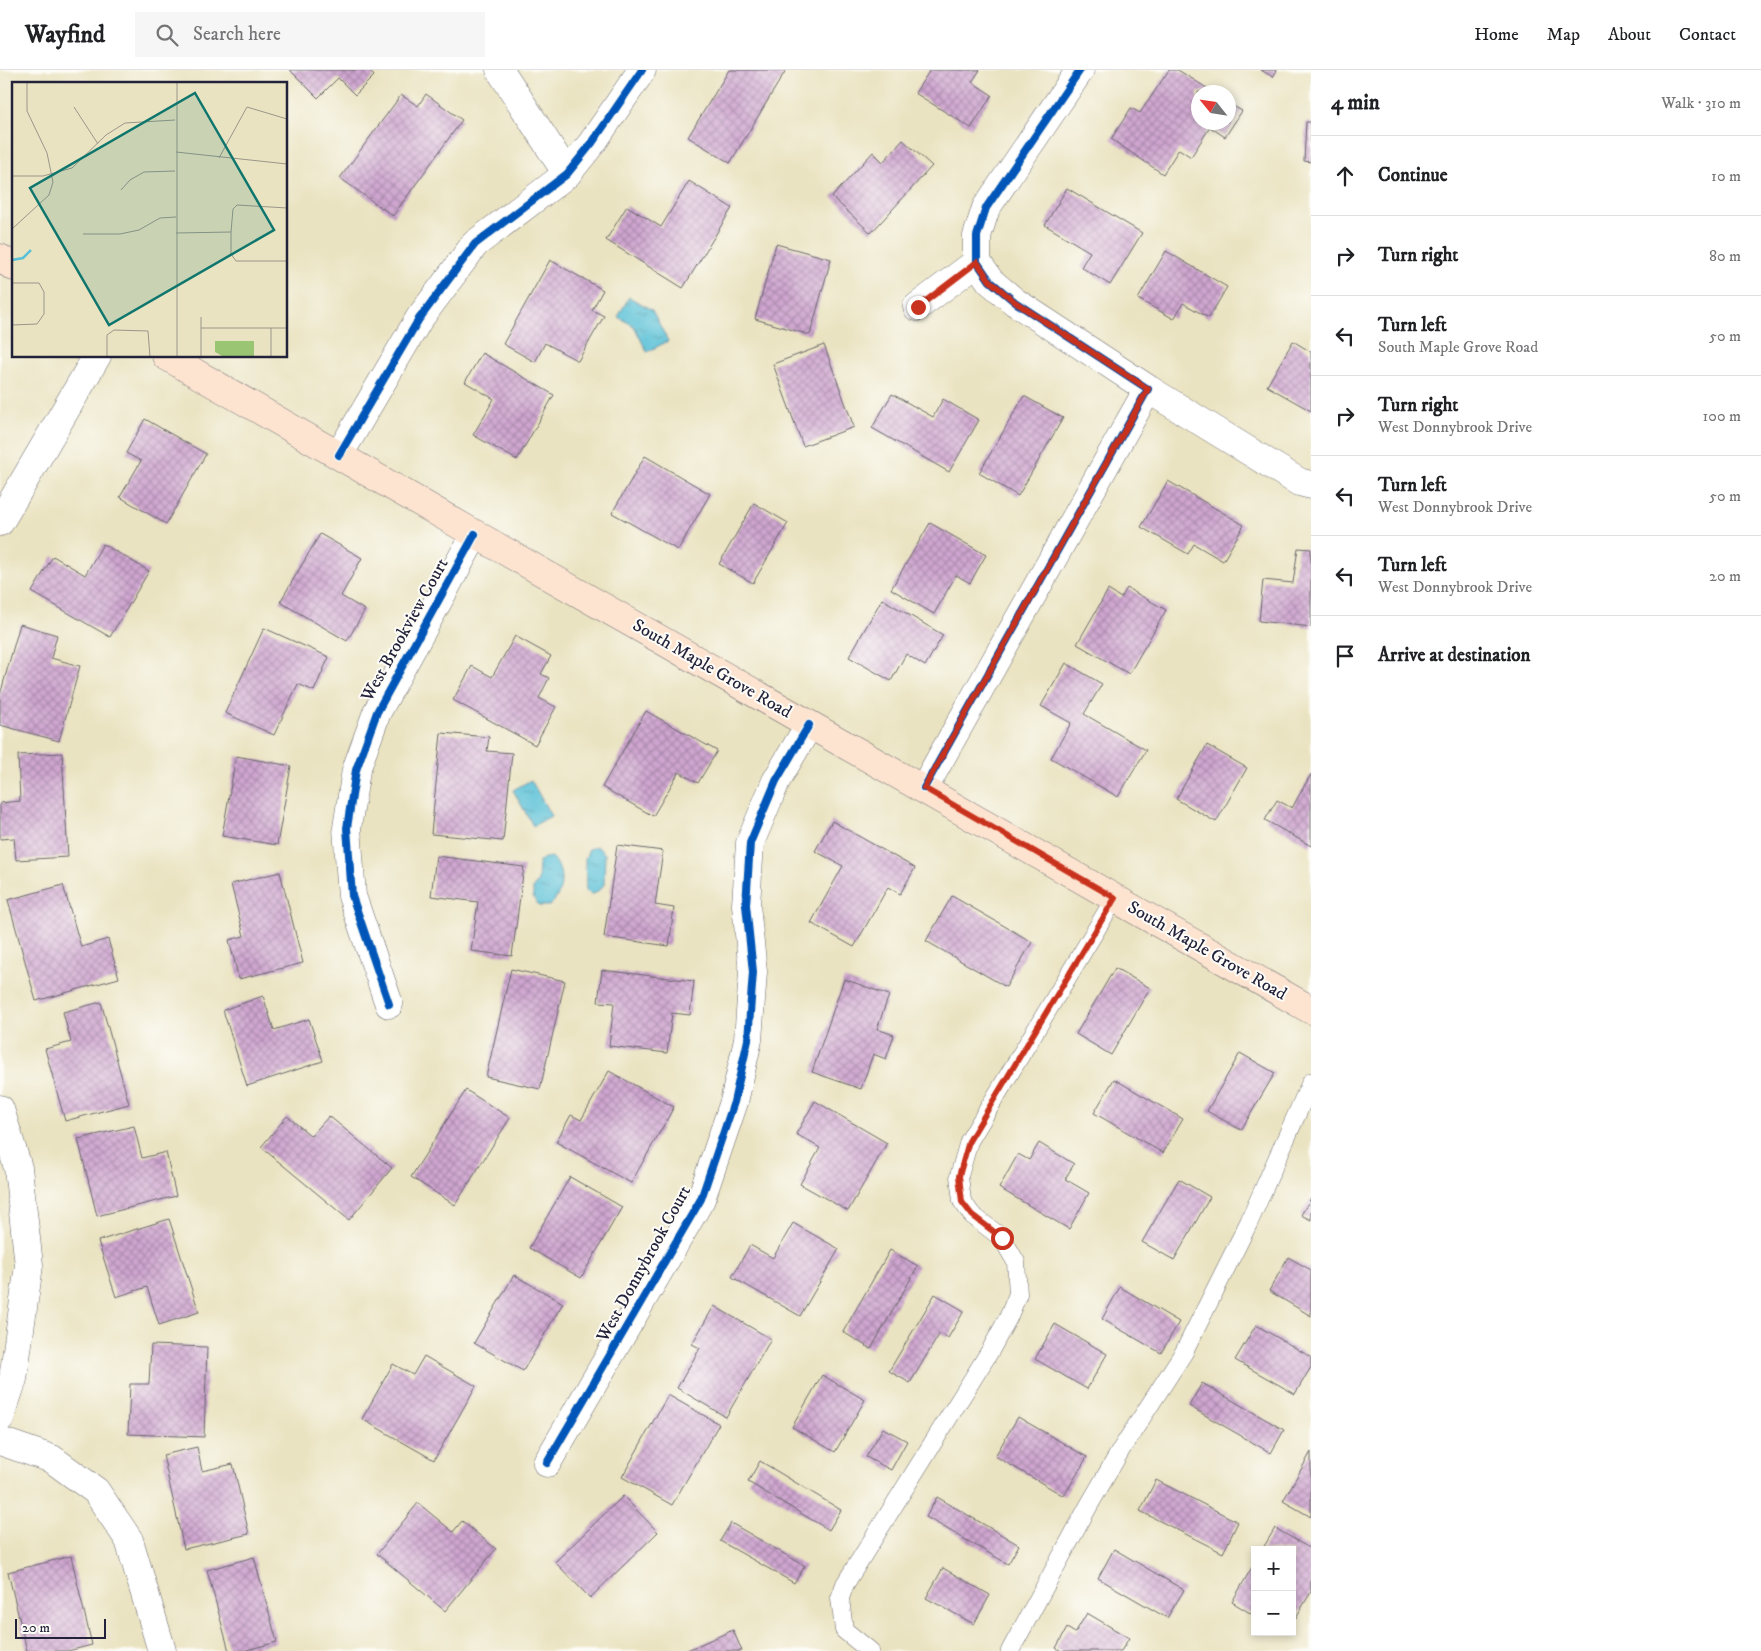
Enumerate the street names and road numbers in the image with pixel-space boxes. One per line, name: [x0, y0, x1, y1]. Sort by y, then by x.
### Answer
street label: West Brookview Court: [356, 554, 454, 706]
street label: South Maple Grove Road: [628, 614, 796, 724]
street label: South Maple Grove Road: [1123, 896, 1291, 1006]
street label: West Donnybrook Court: [591, 1182, 696, 1347]

